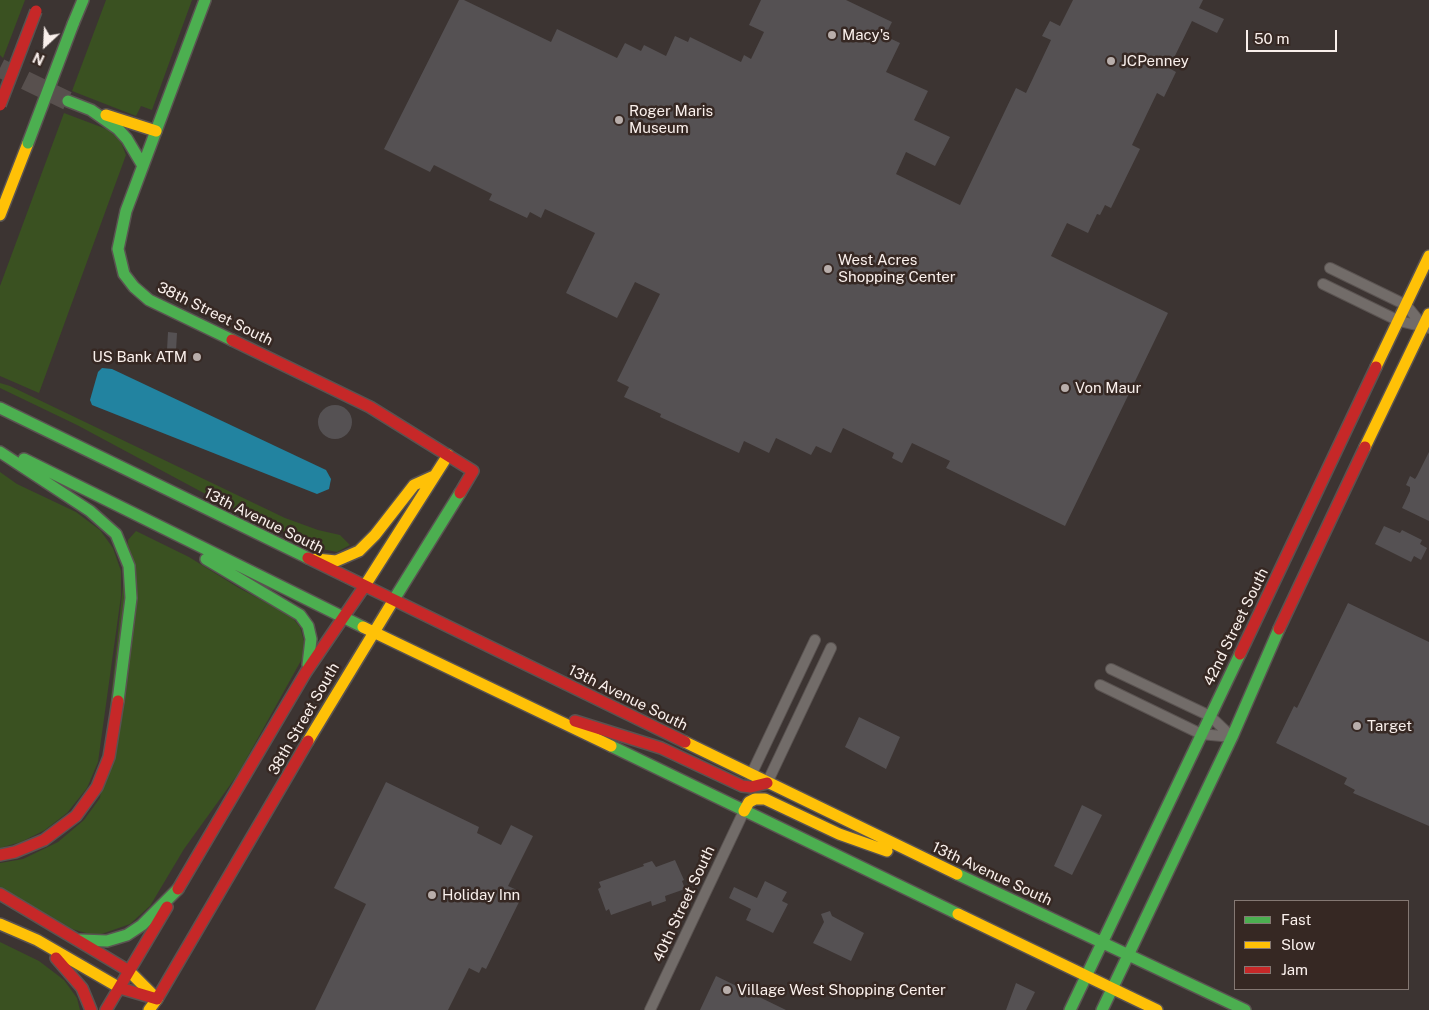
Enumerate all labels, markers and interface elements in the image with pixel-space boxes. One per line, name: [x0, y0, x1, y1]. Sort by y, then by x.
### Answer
north arrow: [20, 20, 70, 70]
scale bar: [1249, 20, 1340, 52]
place label: Macy's: [842, 26, 890, 44]
marker: Macy's: [826, 29, 838, 41]
text: 50 m: [1254, 30, 1289, 47]
text: N: [30, 49, 47, 68]
place label: JCPenney: [1121, 52, 1189, 70]
marker: JCPenney: [1105, 55, 1117, 67]
place label: Roger Maris Museum: [629, 102, 713, 137]
marker: Roger Maris Museum: [613, 114, 625, 126]
place label: West Acres Shopping Center: [838, 251, 956, 286]
marker: West Acres Shopping Center: [822, 263, 834, 275]
street label: 38th Street South: [154, 278, 276, 350]
place label: US Bank ATM: [92, 348, 187, 366]
marker: US Bank ATM: [191, 351, 203, 363]
place label: Von Maur: [1075, 379, 1141, 397]
marker: Von Maur: [1059, 382, 1071, 394]
street label: 13th Avenue South: [201, 484, 327, 558]
street label: 42nd Street South: [1200, 565, 1272, 689]
street label: 38th Street South: [265, 660, 343, 778]
street label: 13th Avenue South: [565, 661, 691, 735]
place label: Target: [1367, 717, 1412, 735]
marker: Target: [1351, 720, 1363, 732]
street label: 13th Avenue South: [929, 838, 1055, 910]
street label: 40th Street South: [649, 843, 719, 965]
place label: Holiday Inn: [442, 886, 520, 904]
marker: Holiday Inn: [426, 889, 438, 901]
legend: [1234, 900, 1409, 990]
text: Fast: [1281, 911, 1311, 928]
text: Slow: [1281, 936, 1315, 953]
text: Jam: [1281, 961, 1308, 978]
place label: Village West Shopping Center: [737, 981, 946, 999]
marker: Village West Shopping Center: [721, 984, 733, 996]

